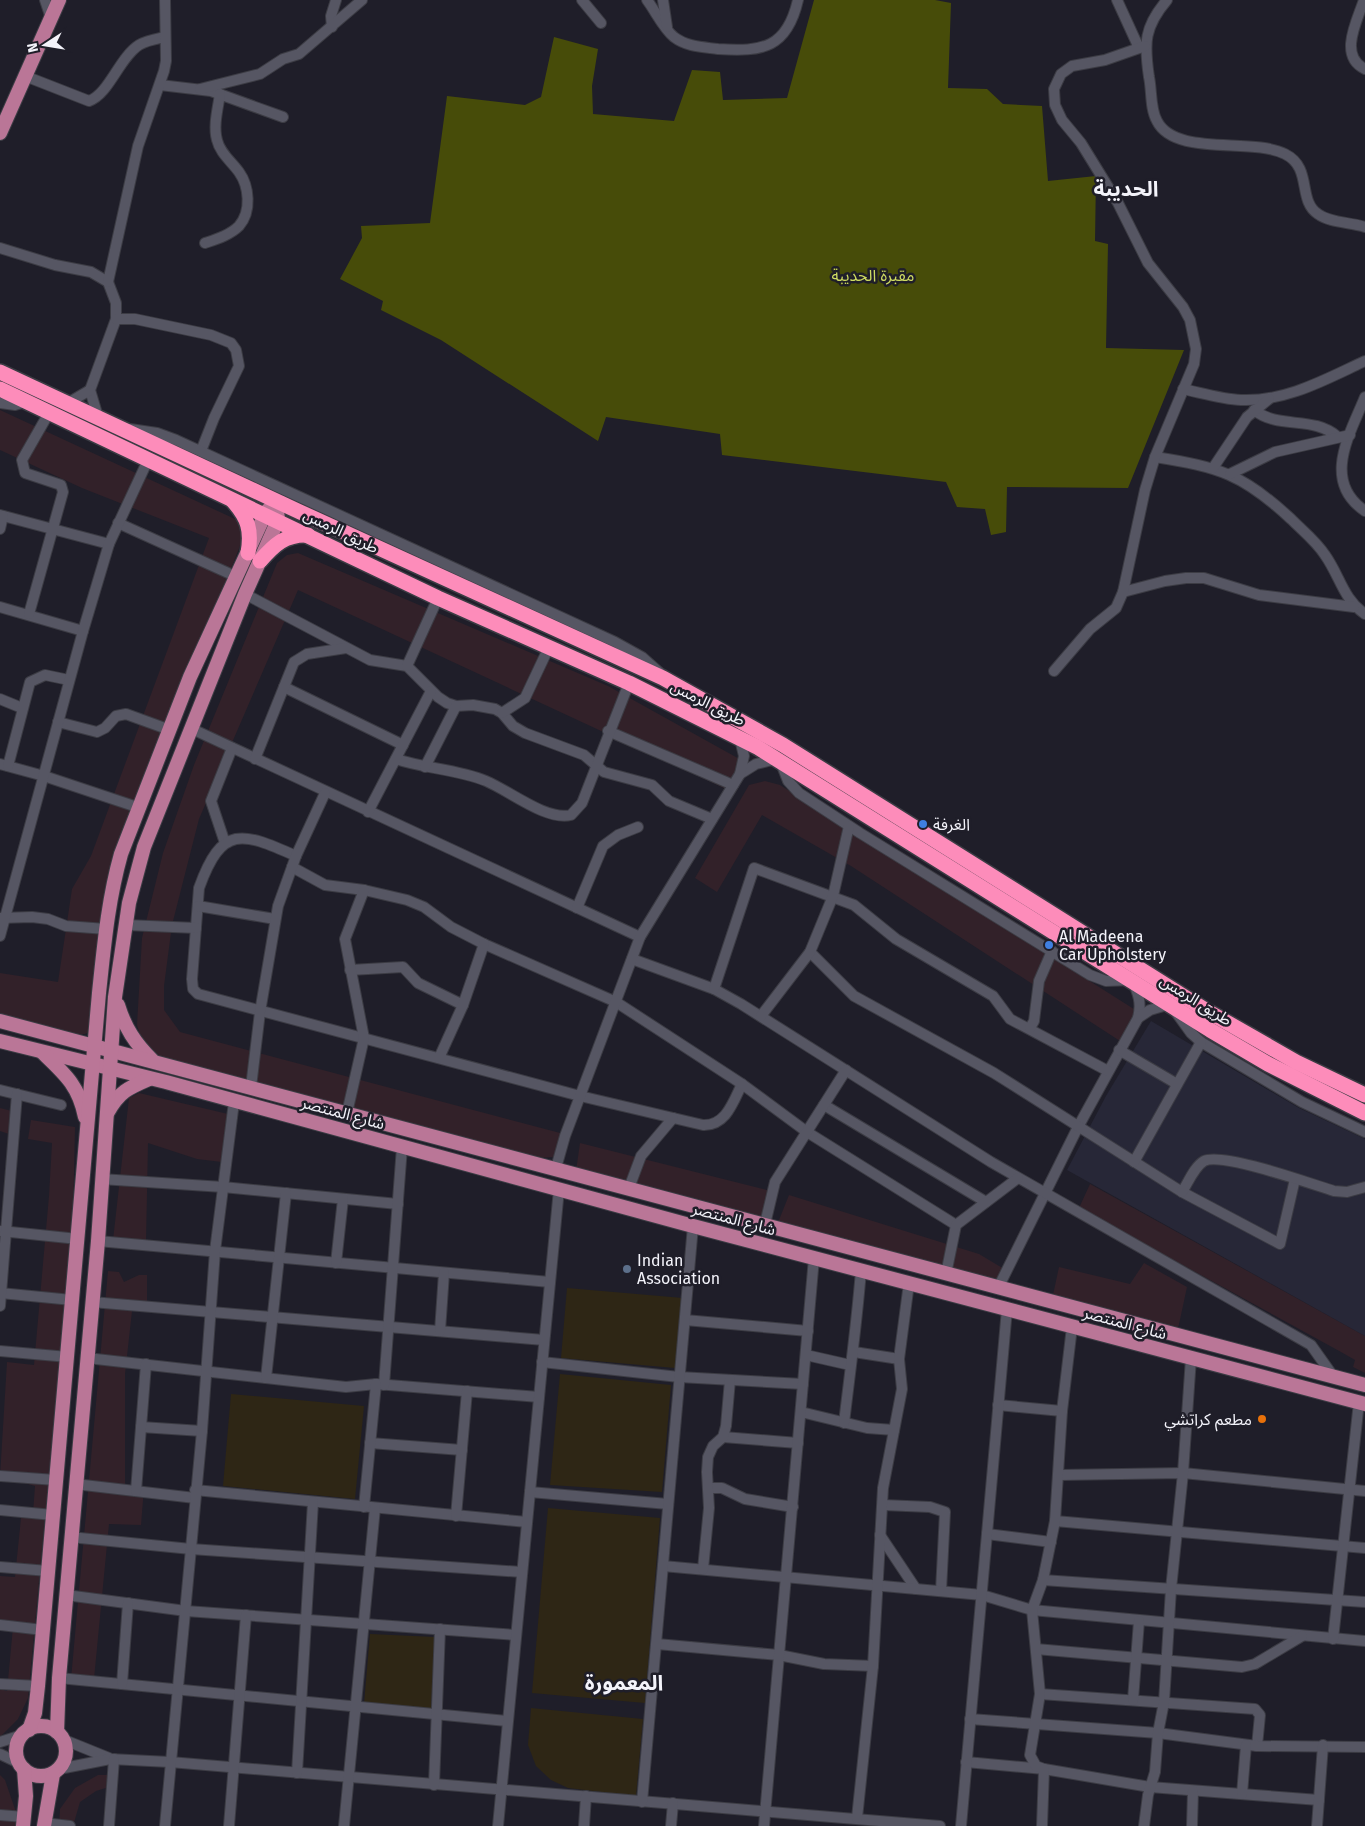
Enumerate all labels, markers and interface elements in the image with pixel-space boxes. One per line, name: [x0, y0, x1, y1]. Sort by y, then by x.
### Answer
north arrow: [20, 20, 70, 70]
text: N: [23, 41, 42, 54]
district label: الحديبة: [1094, 176, 1158, 202]
park label: مقبرة الحديبة: [832, 266, 914, 285]
street label: طريق الرمس: [300, 505, 382, 558]
street label: طريق الرمس: [667, 676, 749, 731]
place label: الغرفة: [933, 815, 970, 834]
marker: الغرفة: [917, 818, 929, 830]
place label: Al Madeena Car Upholstery: [1059, 927, 1166, 964]
marker: Al Madeena Car Upholstery: [1043, 939, 1055, 951]
street label: طريق الرمس: [1156, 970, 1236, 1030]
street label: شارع المنتصر: [297, 1092, 387, 1136]
street label: شارع المنتصر: [688, 1198, 778, 1242]
place label: Indian Association: [637, 1251, 720, 1288]
marker: Indian Association: [621, 1263, 633, 1275]
street label: شارع المنتصر: [1079, 1302, 1169, 1346]
place label: مطعم كراتشي: [1164, 1410, 1252, 1432]
marker: مطعم كراتشي: [1256, 1413, 1268, 1425]
district label: المعمورة: [585, 1670, 663, 1696]

